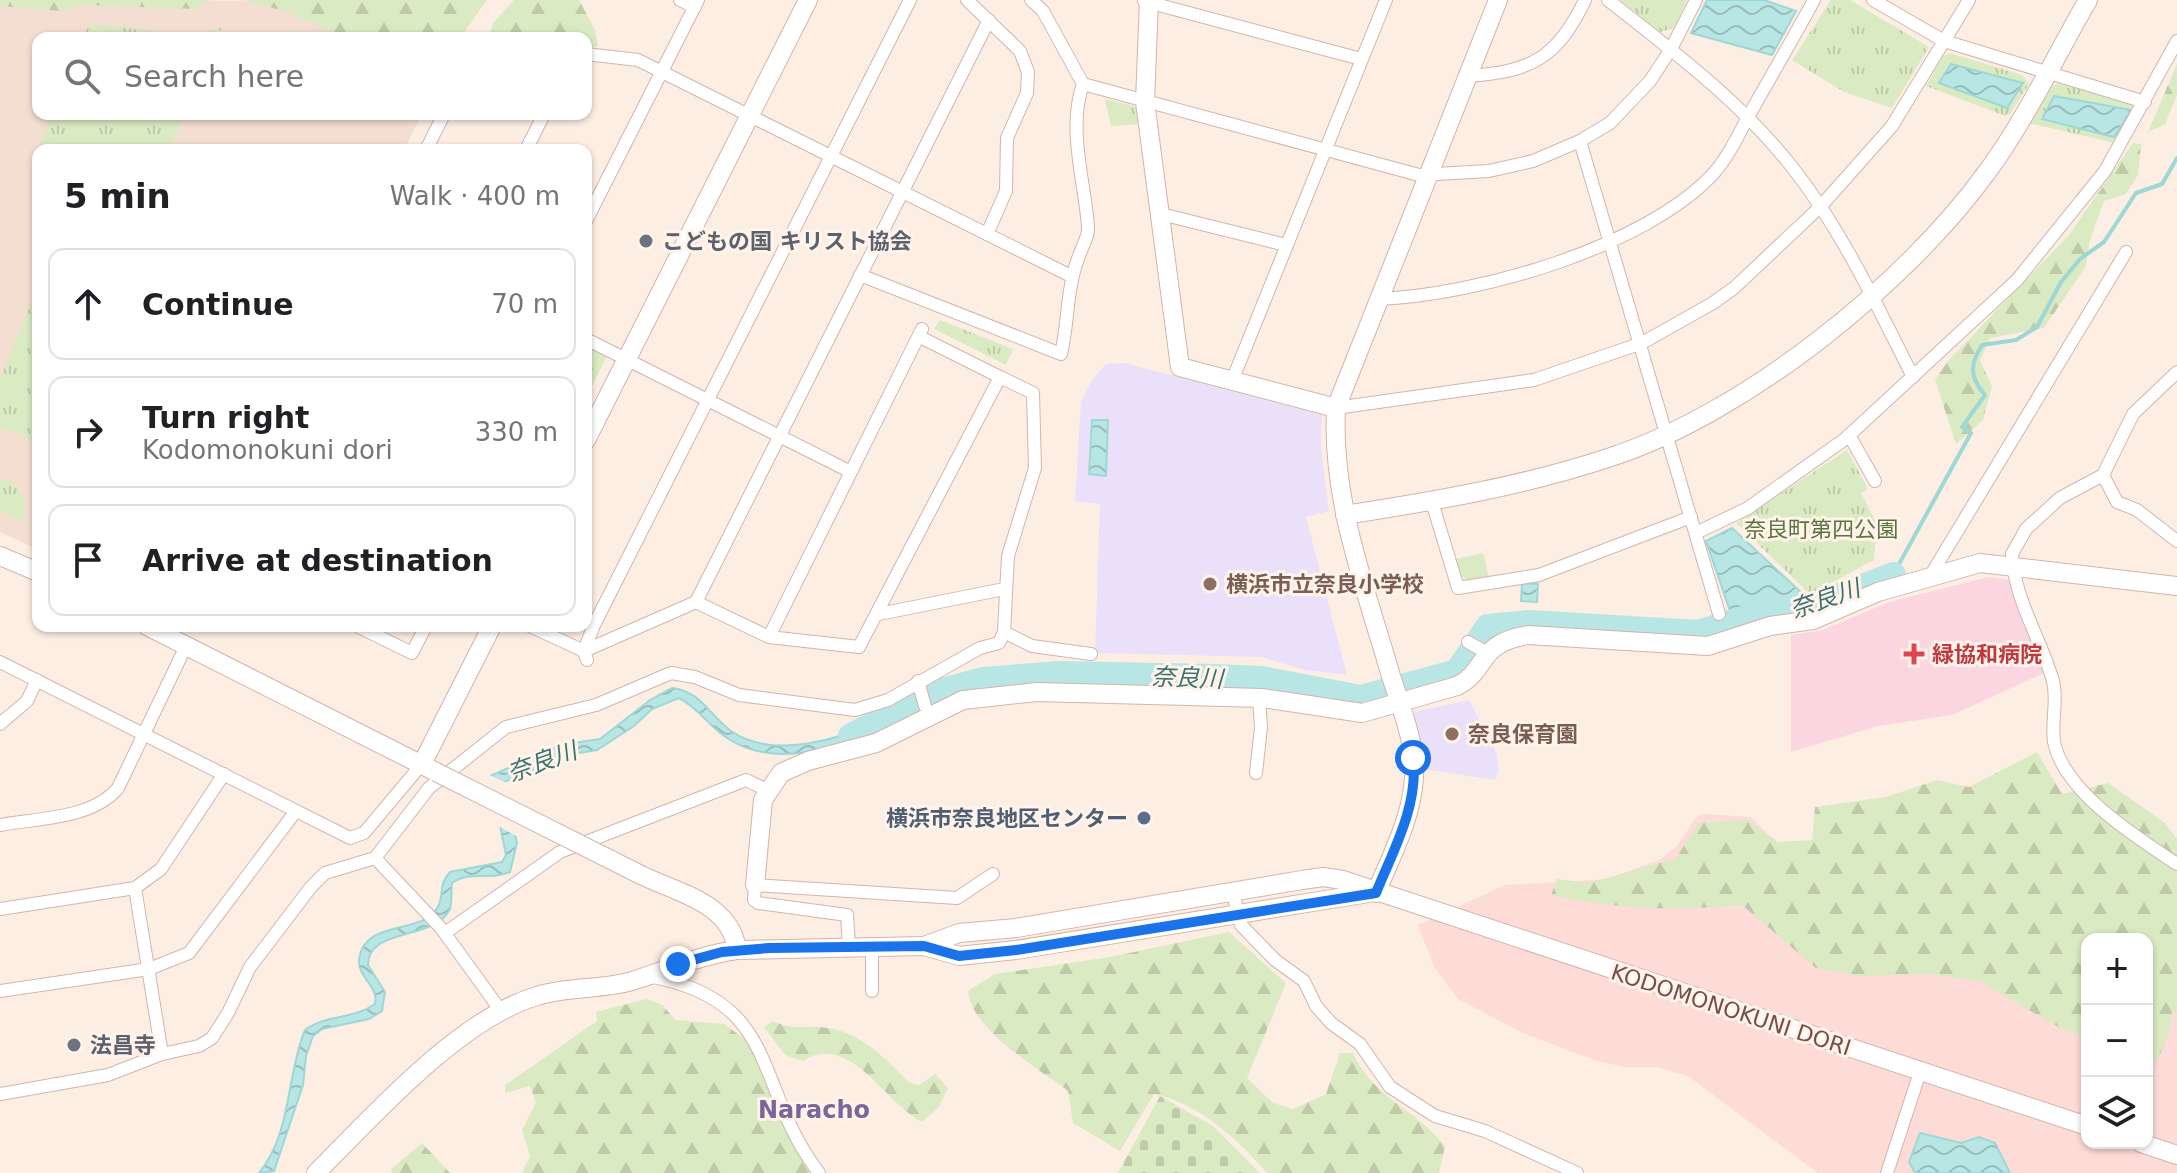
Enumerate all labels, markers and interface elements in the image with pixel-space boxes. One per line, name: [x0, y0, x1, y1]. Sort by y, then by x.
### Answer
search box: [32, 32, 592, 120]
icon: search: [60, 54, 104, 98]
text: Search here: [124, 59, 304, 94]
text: 5 min: [64, 176, 171, 216]
text: Walk · 400 m: [390, 181, 560, 211]
place label: こどもの国 キリスト協会: [662, 229, 912, 254]
marker: こどもの国 キリスト協会: [637, 232, 655, 250]
icon: ahead: [66, 282, 110, 326]
text: Continue: [142, 287, 294, 322]
text: 70 m: [491, 289, 558, 319]
text: Turn right: [142, 400, 309, 435]
icon: right: [66, 410, 110, 454]
text: 330 m: [475, 417, 558, 447]
text: Kodomonokuni dori: [142, 435, 393, 465]
park label: 奈良町第四公園: [1744, 517, 1898, 542]
icon: arrive: [66, 538, 110, 582]
text: Arrive at destination: [142, 543, 493, 578]
place label: 横浜市立奈良小学校: [1226, 572, 1424, 597]
water label: 奈良川: [1786, 573, 1866, 624]
marker: 横浜市立奈良小学校: [1201, 575, 1219, 593]
place label: 緑協和病院: [1932, 642, 2042, 667]
marker: 緑協和病院: [1903, 643, 1925, 665]
water label: 奈良川: [1151, 663, 1226, 693]
place label: 奈良保育園: [1468, 722, 1578, 747]
marker: 奈良保育園: [1443, 725, 1461, 743]
water label: 奈良川: [503, 736, 583, 787]
route start: [1395, 740, 1431, 776]
place label: 横浜市奈良地区センター: [886, 806, 1128, 831]
marker: 横浜市奈良地区センター: [1135, 809, 1153, 827]
map controls: [2081, 933, 2153, 1149]
button: +: [2081, 933, 2153, 1005]
route end: [660, 946, 696, 982]
street label: KODOMONOKUNI DORI: [1608, 959, 1854, 1061]
button: −: [2081, 1005, 2153, 1077]
place label: 法昌寺: [90, 1033, 156, 1058]
marker: 法昌寺: [65, 1036, 83, 1054]
button: layers: [2081, 1077, 2153, 1149]
district label: Naracho: [758, 1096, 870, 1124]

